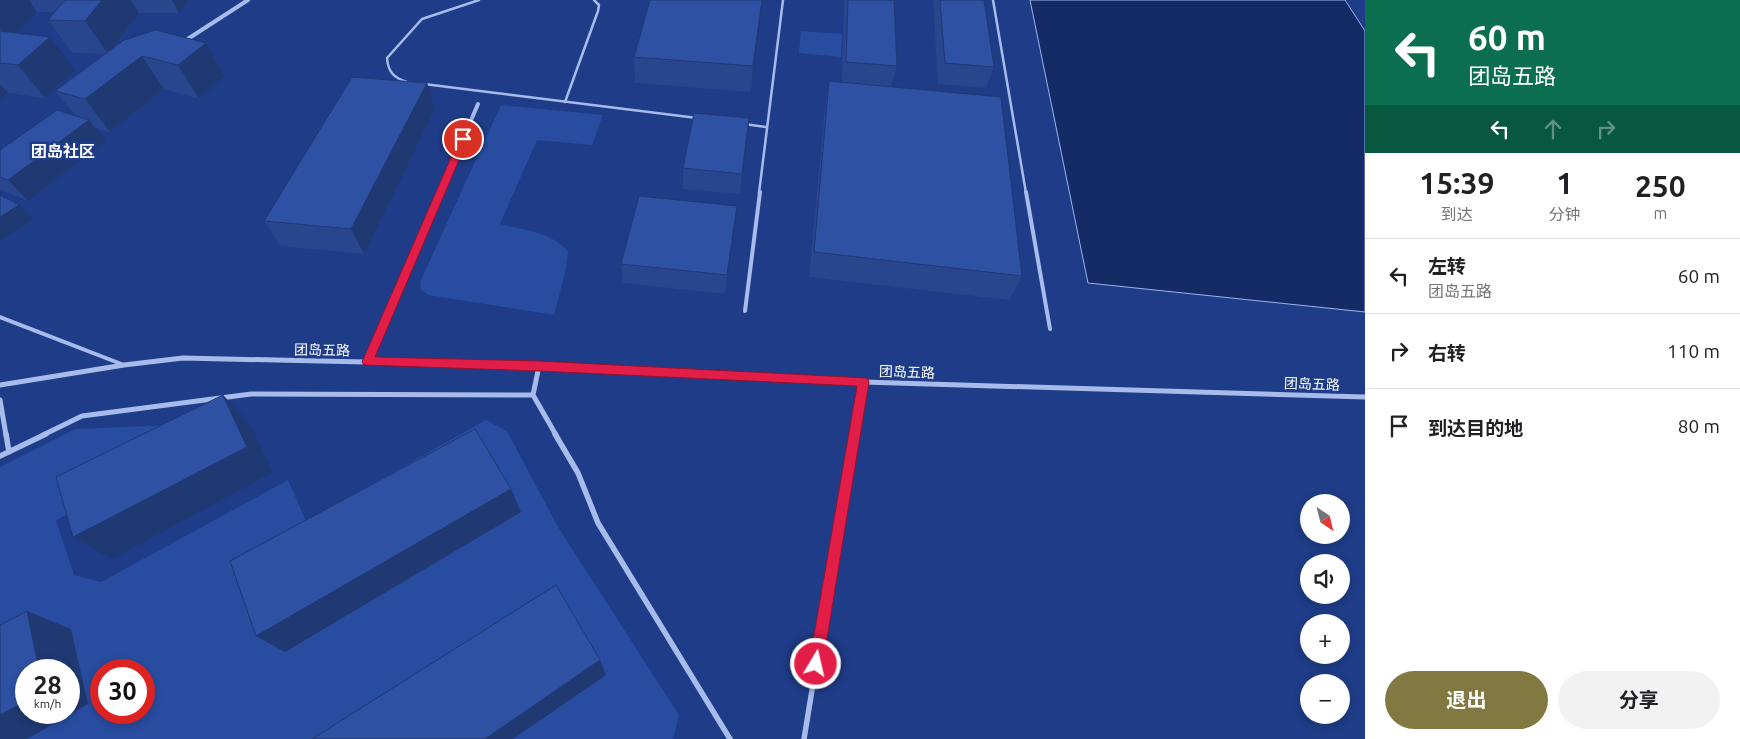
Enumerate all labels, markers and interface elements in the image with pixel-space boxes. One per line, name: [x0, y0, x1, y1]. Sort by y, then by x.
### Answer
text: 60 m: [1468, 17, 1546, 57]
icon: left: [1385, 20, 1450, 85]
text: 团岛五路: [1468, 63, 1556, 88]
icon: left: [1486, 115, 1514, 143]
icon: ahead: [1539, 115, 1567, 143]
icon: right: [1592, 115, 1620, 143]
pin: [442, 118, 484, 160]
icon: arrive: [449, 125, 477, 153]
district label: 团岛社区: [31, 142, 95, 160]
text: 15:39: [1419, 166, 1494, 200]
text: 1: [1556, 166, 1573, 200]
text: 250: [1635, 169, 1686, 203]
text: m: [1653, 204, 1667, 222]
text: 到达: [1441, 205, 1473, 223]
text: 分钟: [1549, 205, 1581, 223]
text: 左转: [1428, 255, 1466, 277]
icon: left: [1385, 262, 1413, 290]
text: 60 m: [1678, 265, 1720, 287]
text: 团岛五路: [1428, 282, 1492, 300]
icon: right: [1385, 337, 1413, 365]
text: 110 m: [1667, 340, 1720, 362]
street label: 团岛五路: [294, 342, 350, 358]
text: 右转: [1428, 342, 1466, 364]
street label: 团岛五路: [879, 363, 935, 381]
street label: 团岛五路: [1284, 375, 1340, 393]
icon: arrive: [1385, 412, 1413, 440]
text: 80 m: [1678, 415, 1720, 437]
text: 到达目的地: [1428, 417, 1523, 439]
north arrow: [1300, 494, 1350, 544]
map controls: [1300, 494, 1350, 724]
button: sound: [1300, 554, 1350, 604]
button: +: [1300, 614, 1350, 664]
position arrow: [789, 637, 841, 689]
speed limit sign: 30: [90, 659, 155, 724]
text: 28: [33, 671, 62, 699]
button: 退出: [1385, 671, 1548, 729]
button: 分享: [1558, 671, 1720, 729]
button: −: [1300, 674, 1350, 724]
text: km/h: [34, 697, 61, 710]

